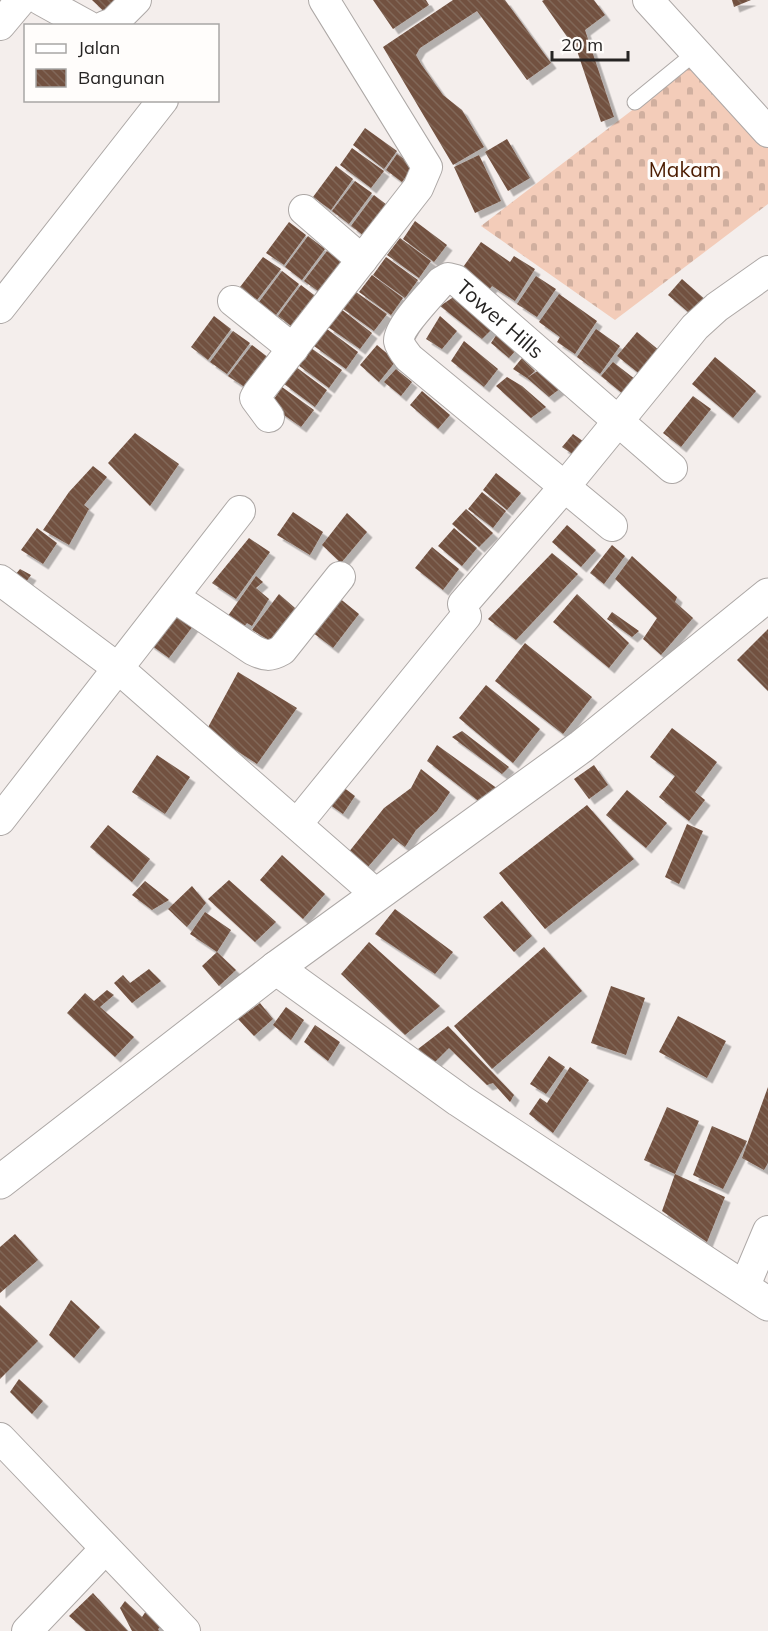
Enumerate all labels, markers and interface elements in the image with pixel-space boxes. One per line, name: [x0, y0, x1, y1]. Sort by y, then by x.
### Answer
legend: [24, 24, 219, 102]
scale bar: [552, 24, 628, 62]
text: 20 m: [561, 33, 603, 56]
text: Jalan: [78, 36, 120, 59]
text: Bangunan: [78, 66, 165, 89]
park label: Makam: [649, 156, 721, 182]
street label: Tower Hills: [452, 274, 549, 364]

